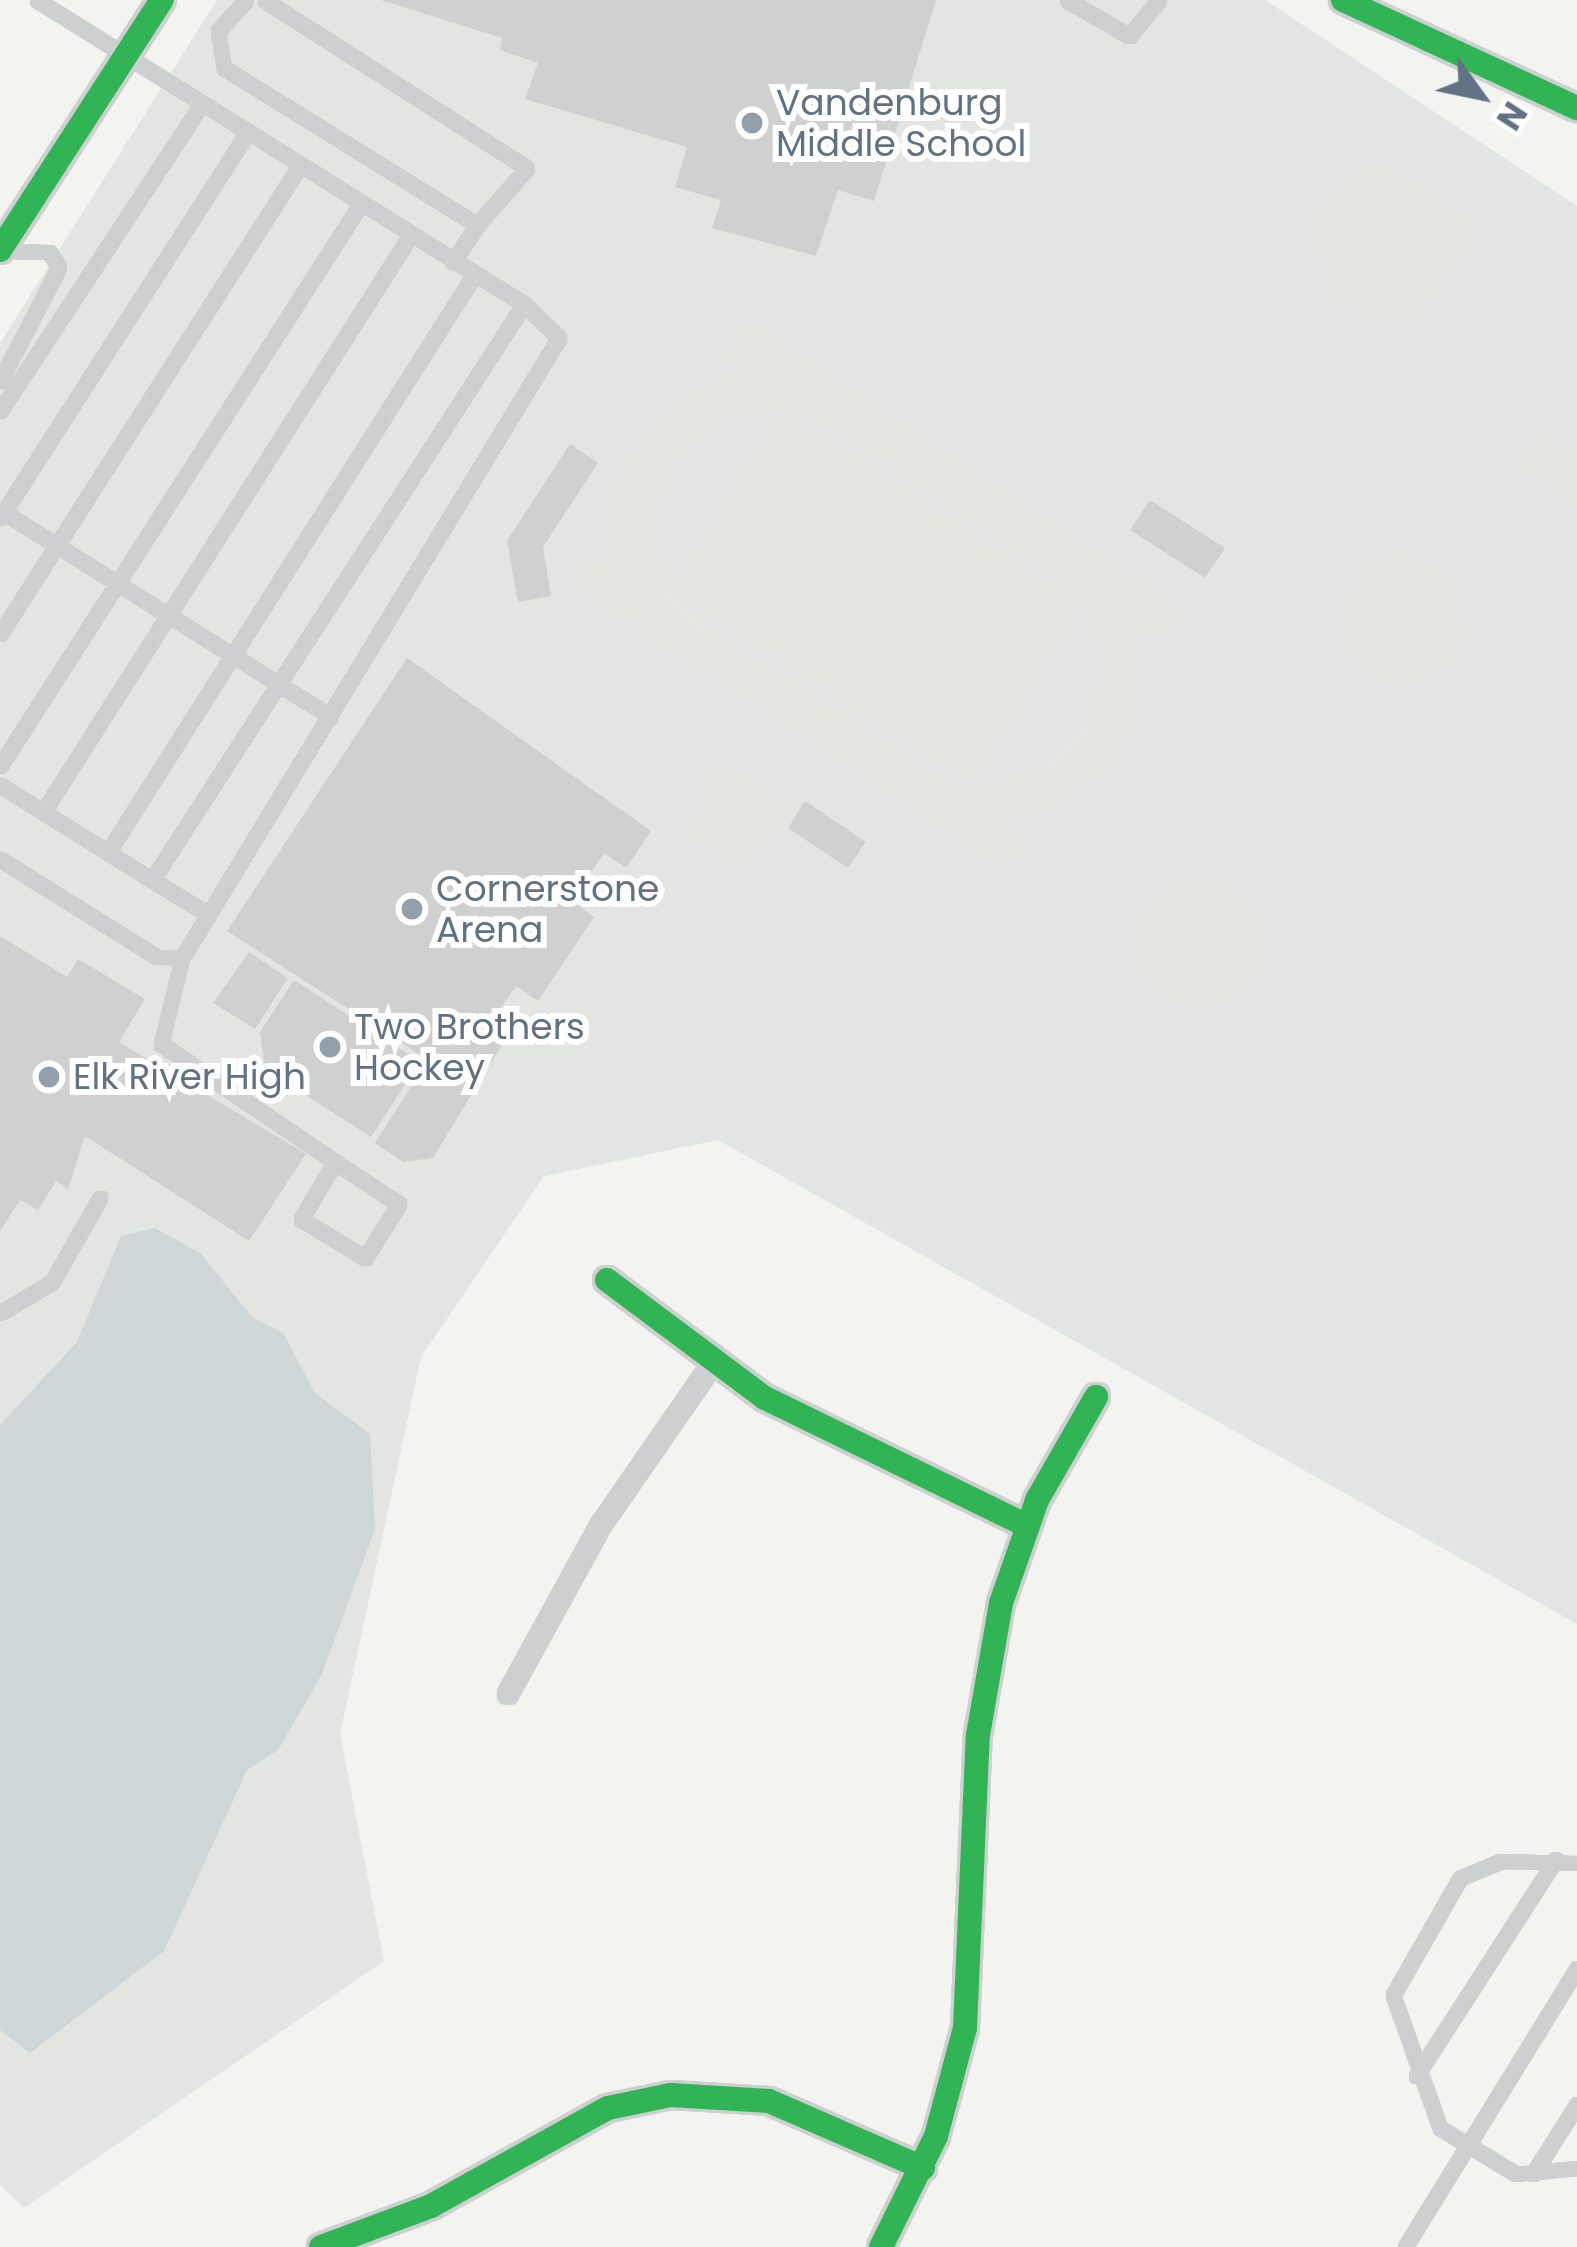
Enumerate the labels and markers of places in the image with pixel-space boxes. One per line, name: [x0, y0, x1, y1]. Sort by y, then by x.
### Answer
place label: Vandenburg Middle School: [776, 80, 1026, 165]
marker: Vandenburg Middle School: [739, 110, 765, 136]
place label: Cornerstone Arena: [436, 866, 659, 951]
marker: Cornerstone Arena: [399, 896, 425, 922]
place label: Two Brothers Hockey: [354, 1004, 585, 1089]
marker: Two Brothers Hockey: [317, 1034, 343, 1060]
place label: Elk River High: [73, 1055, 306, 1099]
marker: Elk River High: [36, 1064, 62, 1090]

